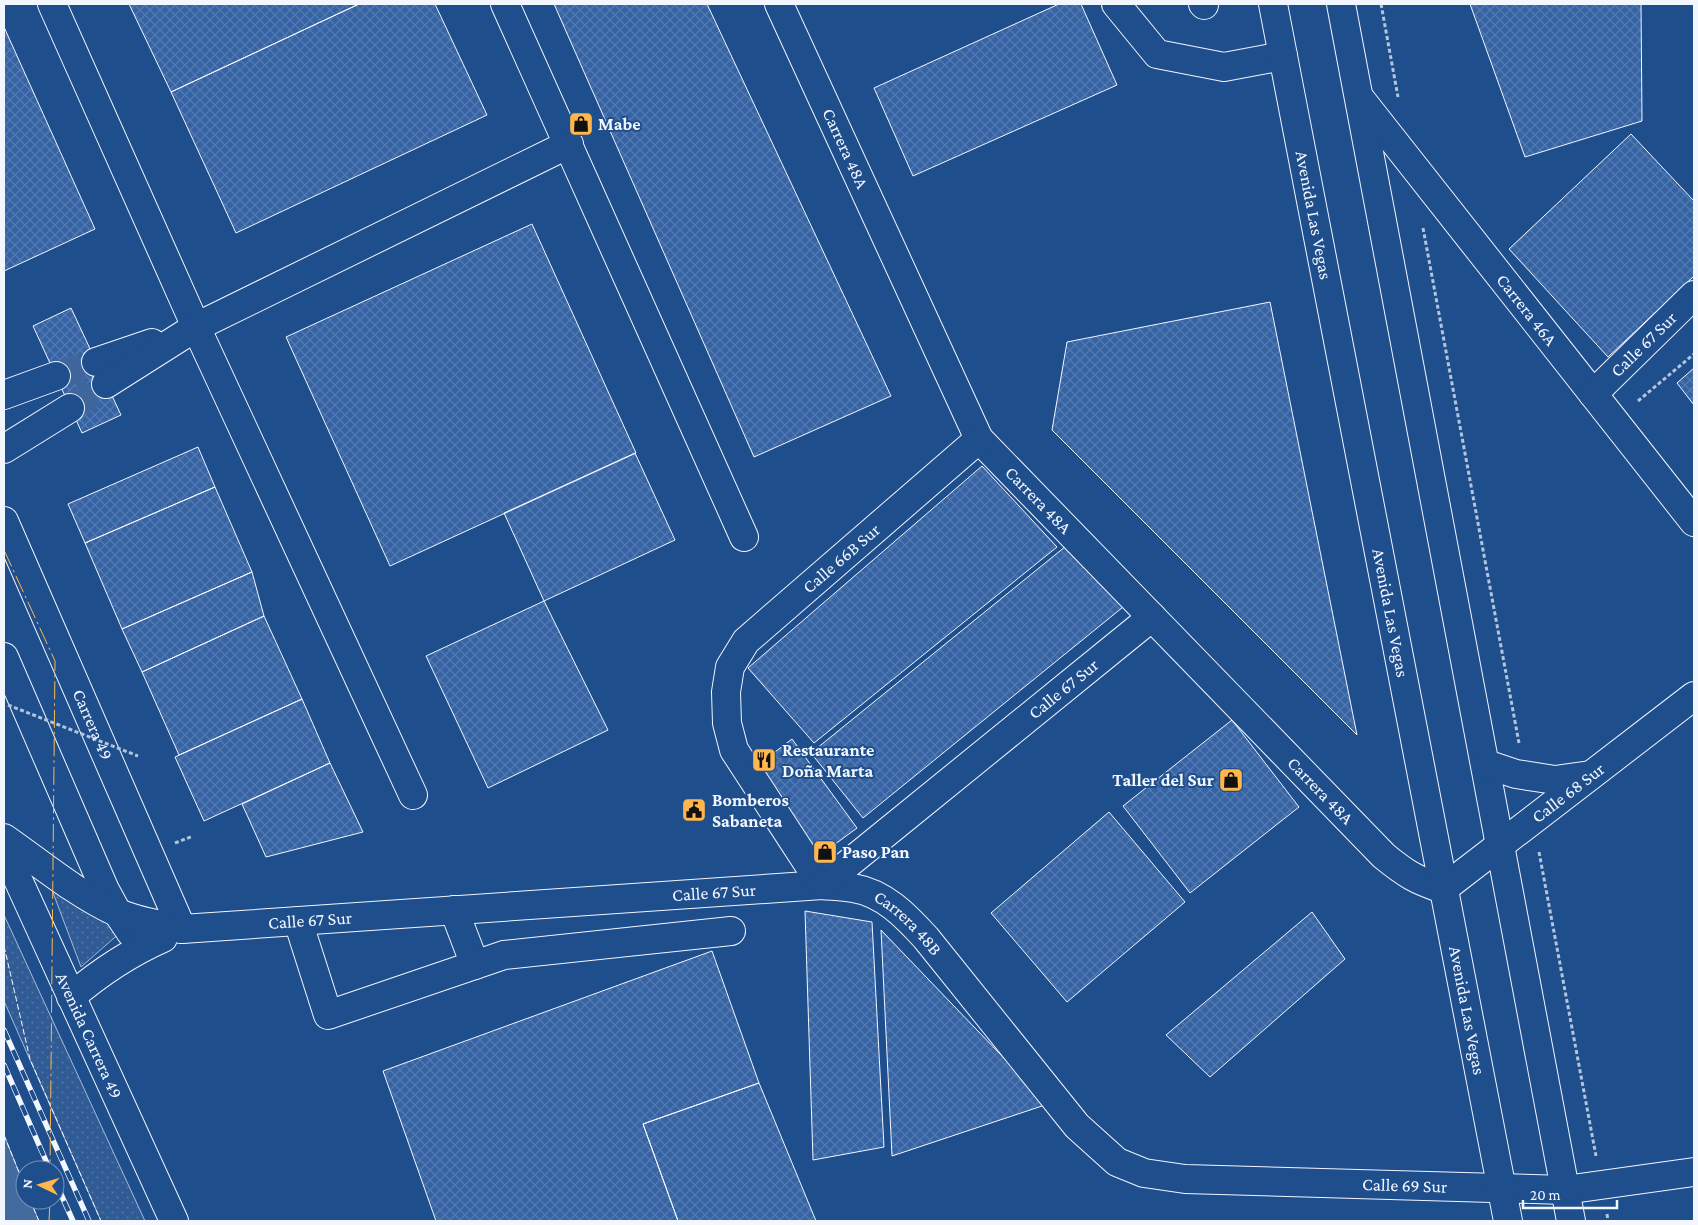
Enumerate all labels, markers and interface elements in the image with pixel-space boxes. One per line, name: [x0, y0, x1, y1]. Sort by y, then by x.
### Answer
street label: Carrera 48A: [818, 105, 873, 192]
shop icon: Mabe: [568, 111, 594, 137]
place label: Mabe: [598, 114, 641, 134]
street label: Avenida Las Vegas: [1292, 149, 1336, 281]
street label: Carrera 46A: [1492, 270, 1562, 350]
street label: Calle 67 Sur: [1607, 307, 1681, 381]
street label: Carrera 48A: [1001, 462, 1076, 539]
street label: Calle 66B Sur: [799, 519, 884, 597]
street label: Avenida Las Vegas: [1368, 547, 1413, 679]
street label: Calle 67 Sur: [1024, 654, 1103, 723]
street label: Carrera 49: [69, 686, 117, 763]
place label: Restaurante Doña Marta: [782, 740, 874, 781]
restaurant icon: Restaurante Doña Marta: [751, 747, 777, 773]
street label: Carrera 48A: [1283, 753, 1358, 829]
street label: Calle 68 Sur: [1528, 758, 1609, 827]
shop icon: Taller del Sur: [1218, 767, 1244, 793]
place label: Taller del Sur: [1112, 770, 1214, 790]
place label: Bomberos Sabaneta: [712, 790, 789, 831]
public building icon: Bomberos Sabaneta: [681, 797, 707, 823]
shop icon: Paso Pan: [812, 839, 838, 865]
place label: Paso Pan: [842, 842, 910, 862]
street label: Calle 67 Sur: [671, 880, 757, 905]
street label: Carrera 48B: [871, 886, 946, 959]
street label: Calle 67 Sur: [267, 907, 353, 933]
street label: Avenida Las Vegas: [1445, 944, 1490, 1077]
street label: Avenida Carrera 49: [52, 969, 127, 1102]
north arrow: [15, 1160, 65, 1210]
street label: Calle 69 Sur: [1362, 1174, 1448, 1197]
text: N: [19, 1178, 35, 1189]
scale bar: [1523, 1178, 1617, 1210]
text: 20 m: [1530, 1187, 1561, 1203]

